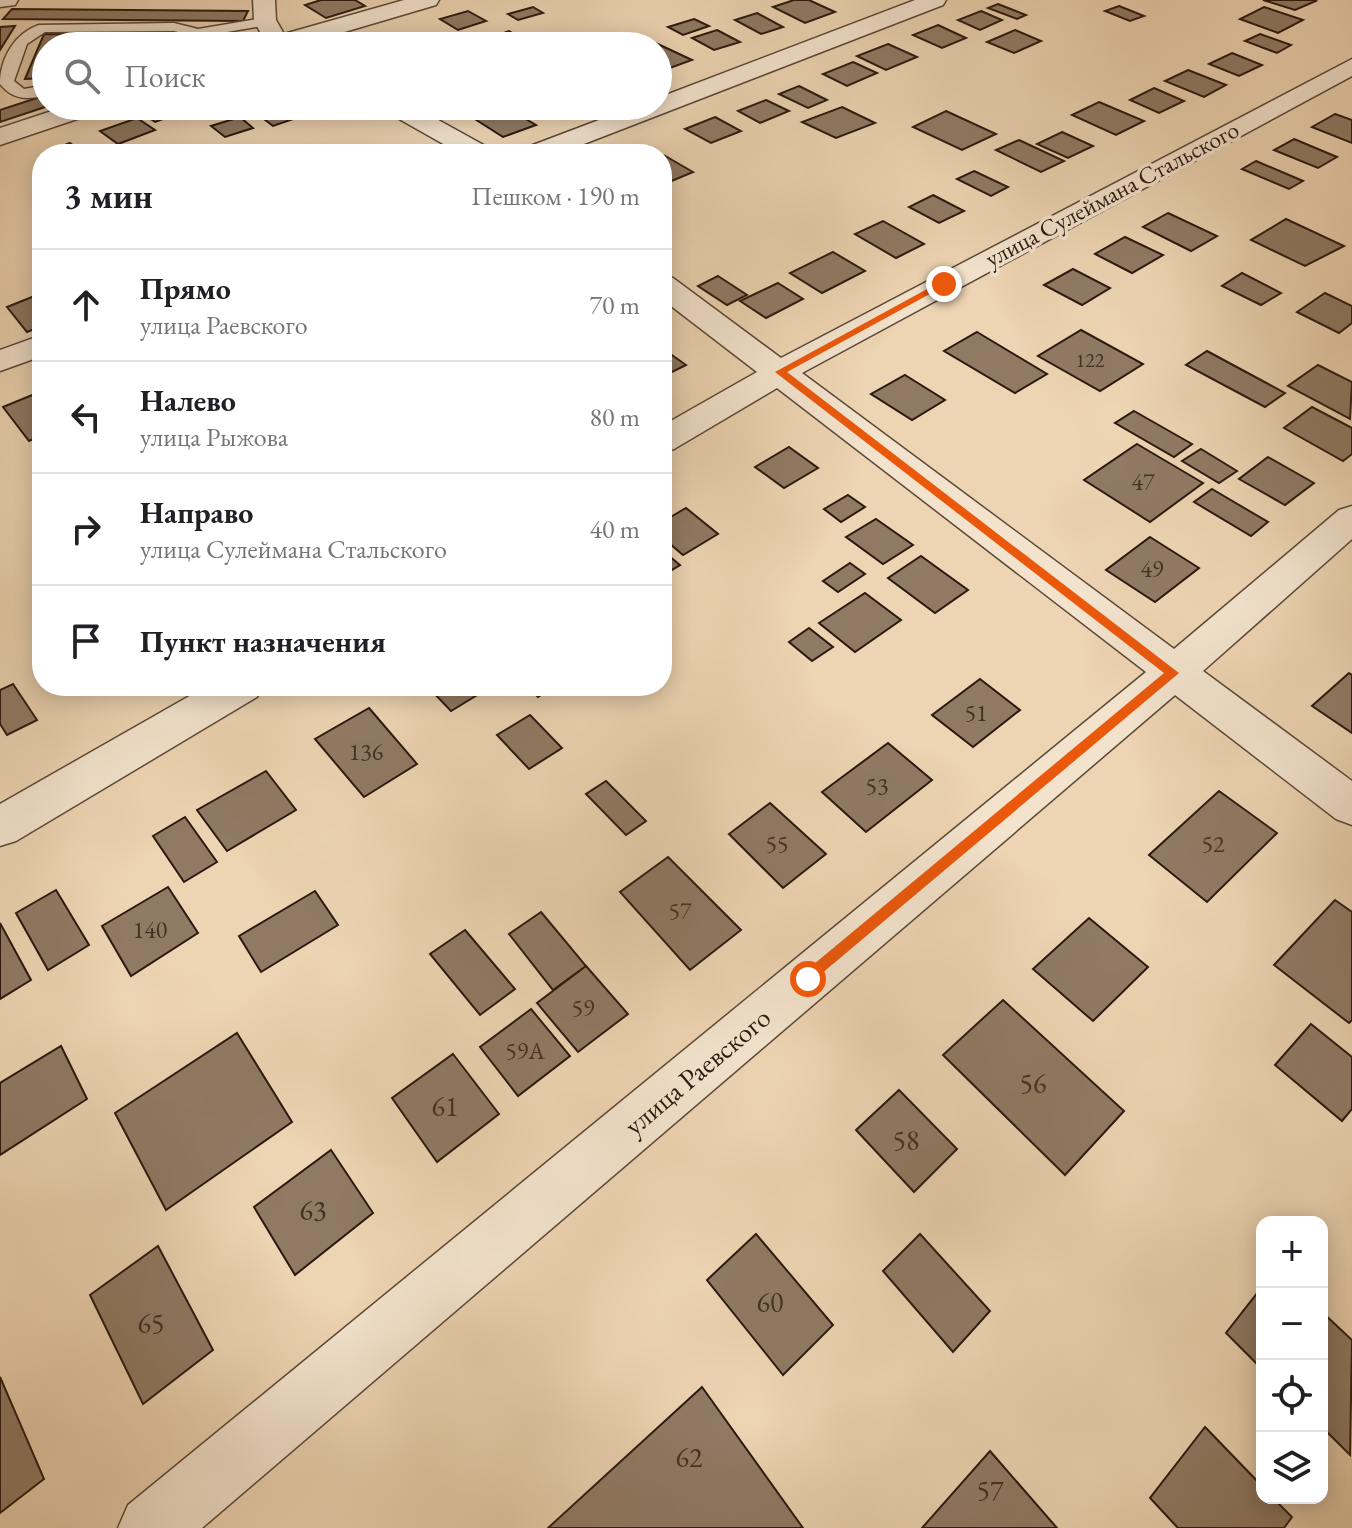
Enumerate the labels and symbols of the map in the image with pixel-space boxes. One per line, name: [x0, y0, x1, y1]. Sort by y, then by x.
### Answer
street label: улица Сулеймана Стальского: [979, 113, 1244, 274]
route end: [926, 266, 962, 302]
house number: 122: [1076, 347, 1105, 373]
house number: 47: [1131, 466, 1155, 497]
house number: 49: [1140, 553, 1164, 584]
house number: 51: [964, 697, 988, 728]
house number: 136: [349, 736, 383, 767]
house number: 53: [865, 770, 889, 801]
house number: 55: [765, 828, 789, 859]
house number: 52: [1201, 828, 1225, 859]
house number: 57: [668, 895, 692, 926]
house number: 140: [133, 914, 167, 945]
route start: [790, 961, 826, 997]
house number: 59: [571, 992, 595, 1023]
street label: улица Раевского: [616, 999, 778, 1143]
house number: 59А: [505, 1035, 545, 1066]
house number: 56: [1020, 1065, 1046, 1101]
house number: 61: [432, 1088, 458, 1124]
house number: 58: [893, 1122, 919, 1158]
house number: 63: [300, 1192, 326, 1228]
house number: 60: [757, 1284, 783, 1320]
house number: 65: [138, 1305, 164, 1341]
house number: 62: [676, 1439, 703, 1475]
house number: 57: [977, 1472, 1004, 1508]

